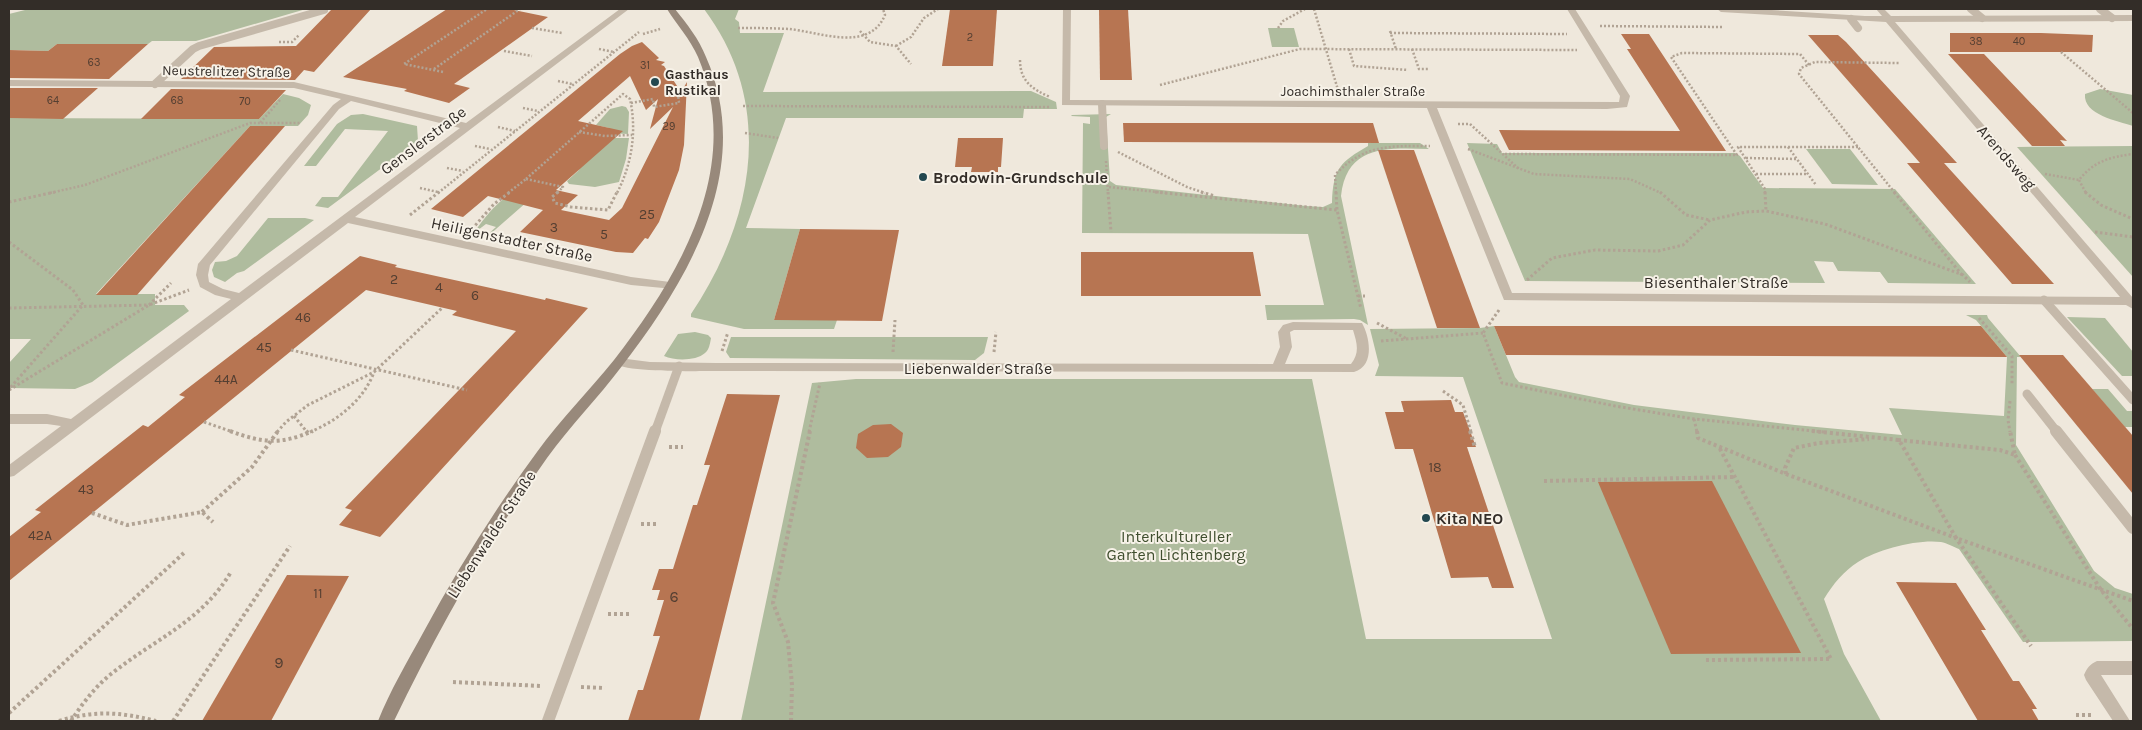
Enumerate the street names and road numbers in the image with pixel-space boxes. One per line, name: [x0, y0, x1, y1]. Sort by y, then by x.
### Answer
street label: Neustrelitzer Straße: [162, 62, 290, 81]
street label: Joachimsthaler Straße: [1281, 83, 1425, 100]
street label: Genslerstraße: [377, 102, 470, 179]
street label: Arendsweg: [1973, 121, 2040, 194]
street label: Heiligenstadter Straße: [429, 213, 594, 266]
street label: Biesenthaler Straße: [1644, 273, 1788, 292]
street label: Liebenwalder Straße: [904, 359, 1052, 378]
street label: Liebenwalder Straße: [443, 467, 540, 602]

